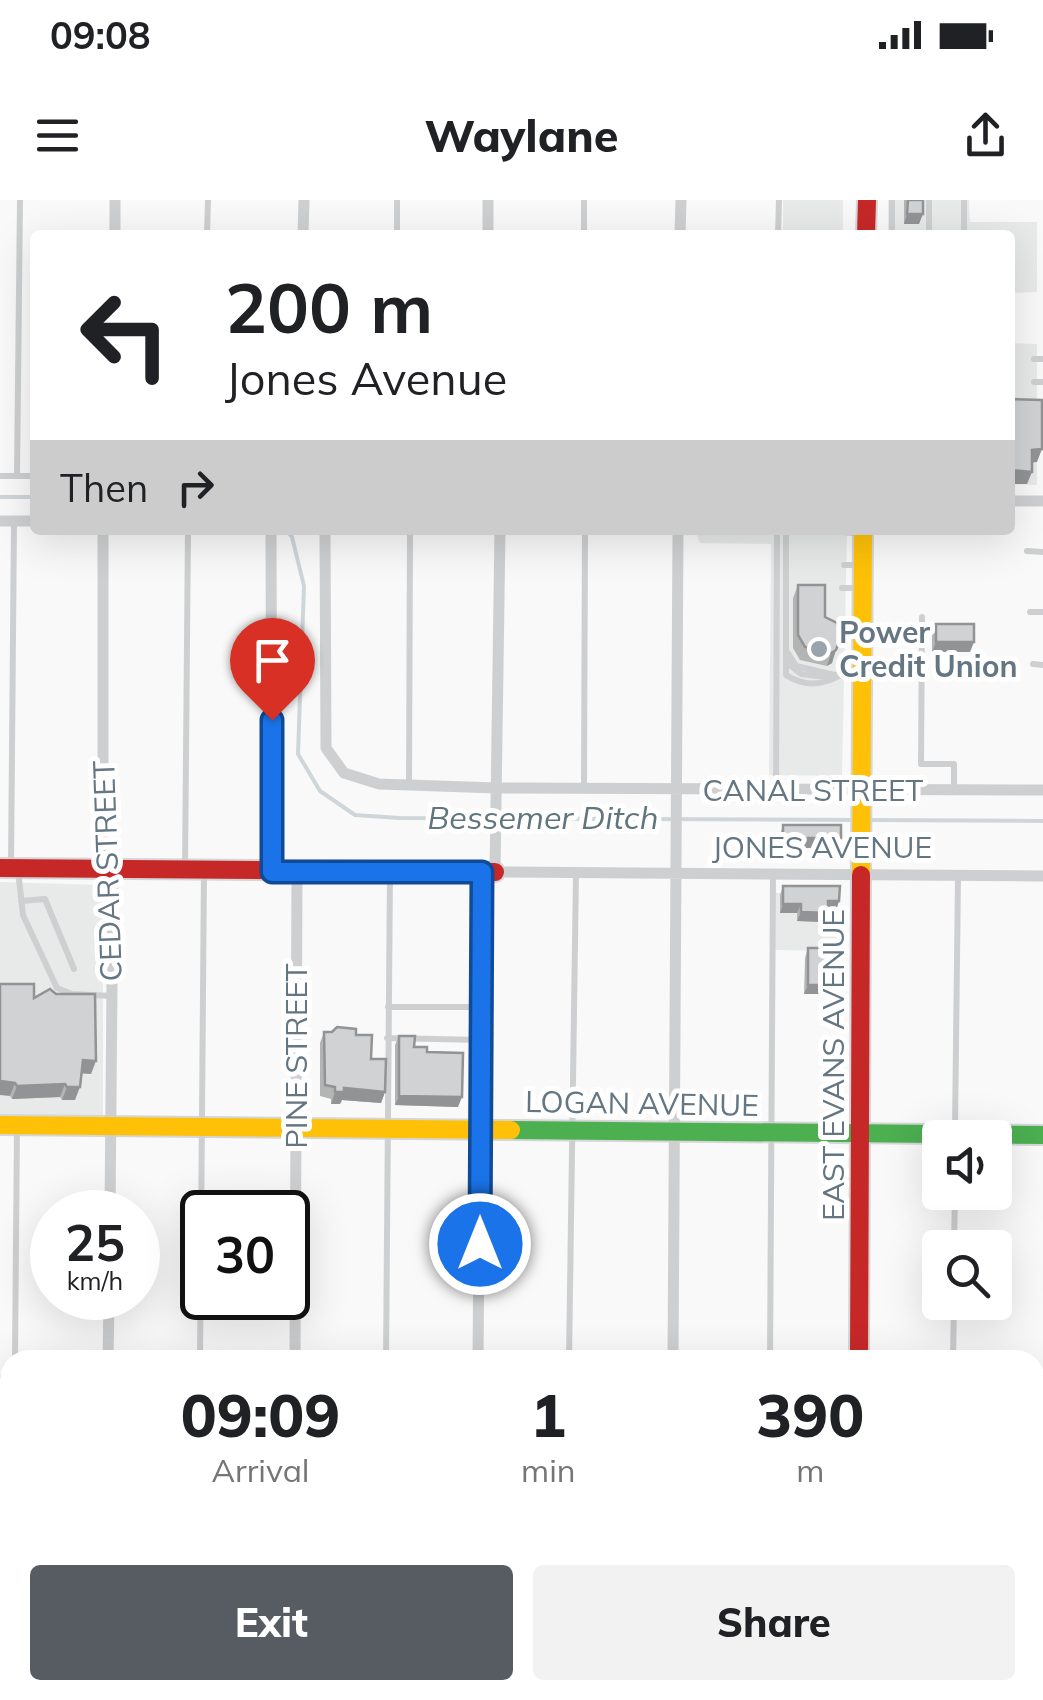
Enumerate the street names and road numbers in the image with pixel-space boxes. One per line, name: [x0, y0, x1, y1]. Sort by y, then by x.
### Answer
street label: CEDAR STREET: [84, 760, 130, 982]
street label: CANAL STREET: [703, 771, 923, 809]
street label: JONES AVENUE: [712, 828, 932, 866]
street label: EAST EVANS AVENUE: [814, 909, 852, 1221]
street label: PINE STREET: [277, 963, 315, 1149]
street label: LOGAN AVENUE: [525, 1082, 759, 1124]

